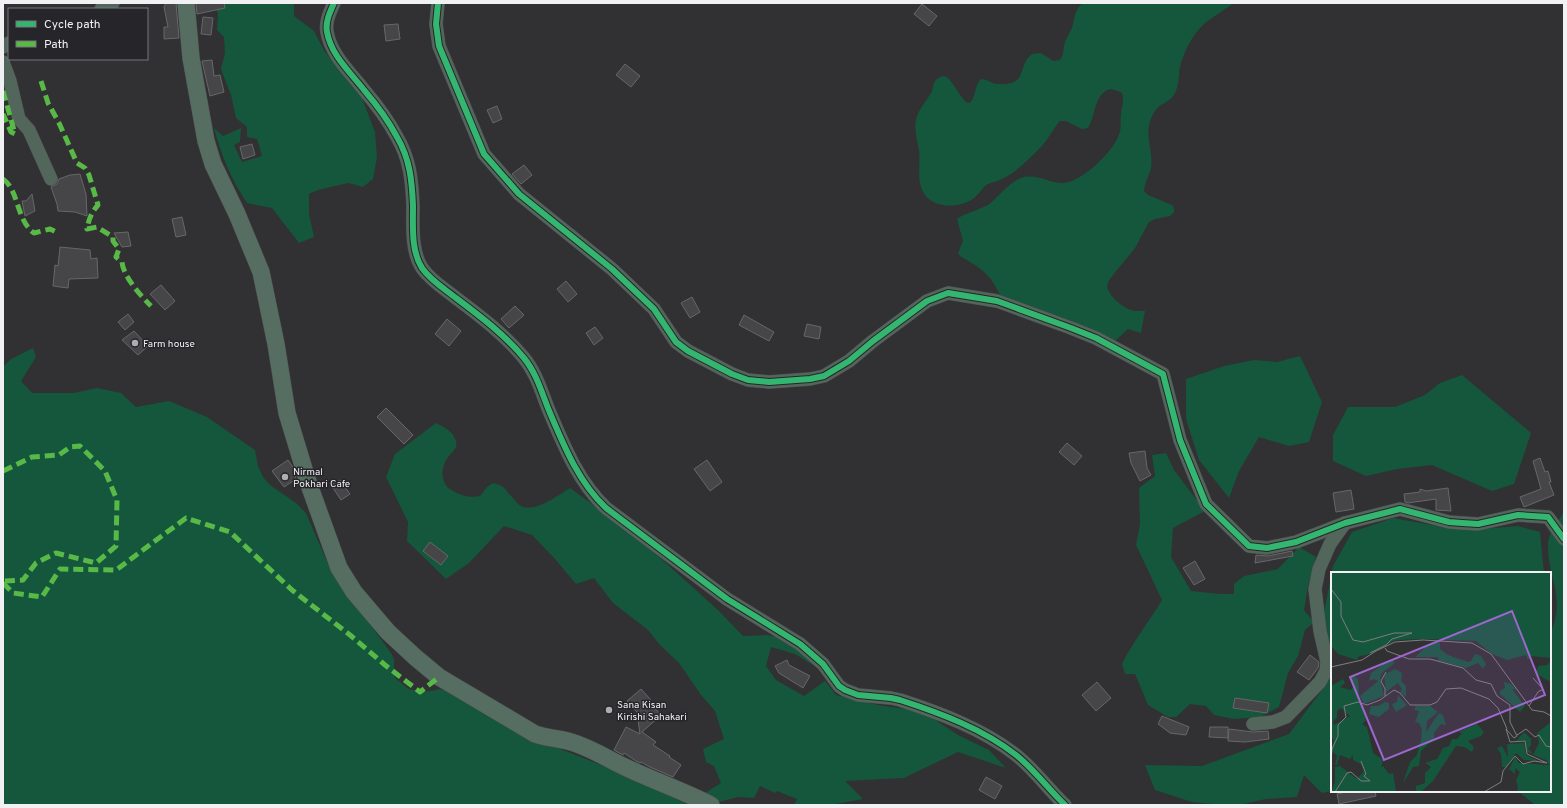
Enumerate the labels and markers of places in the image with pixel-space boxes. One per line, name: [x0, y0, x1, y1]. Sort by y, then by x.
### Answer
marker: Farm house: [130, 338, 140, 348]
place label: Farm house: [143, 338, 195, 351]
place label: Nirmal Pokhari Cafe: [293, 466, 350, 491]
marker: Nirmal Pokhari Cafe: [280, 472, 290, 482]
place label: Sana Kisan Kirishi Sahakari: [617, 699, 687, 724]
marker: Sana Kisan Kirishi Sahakari: [604, 705, 614, 715]

